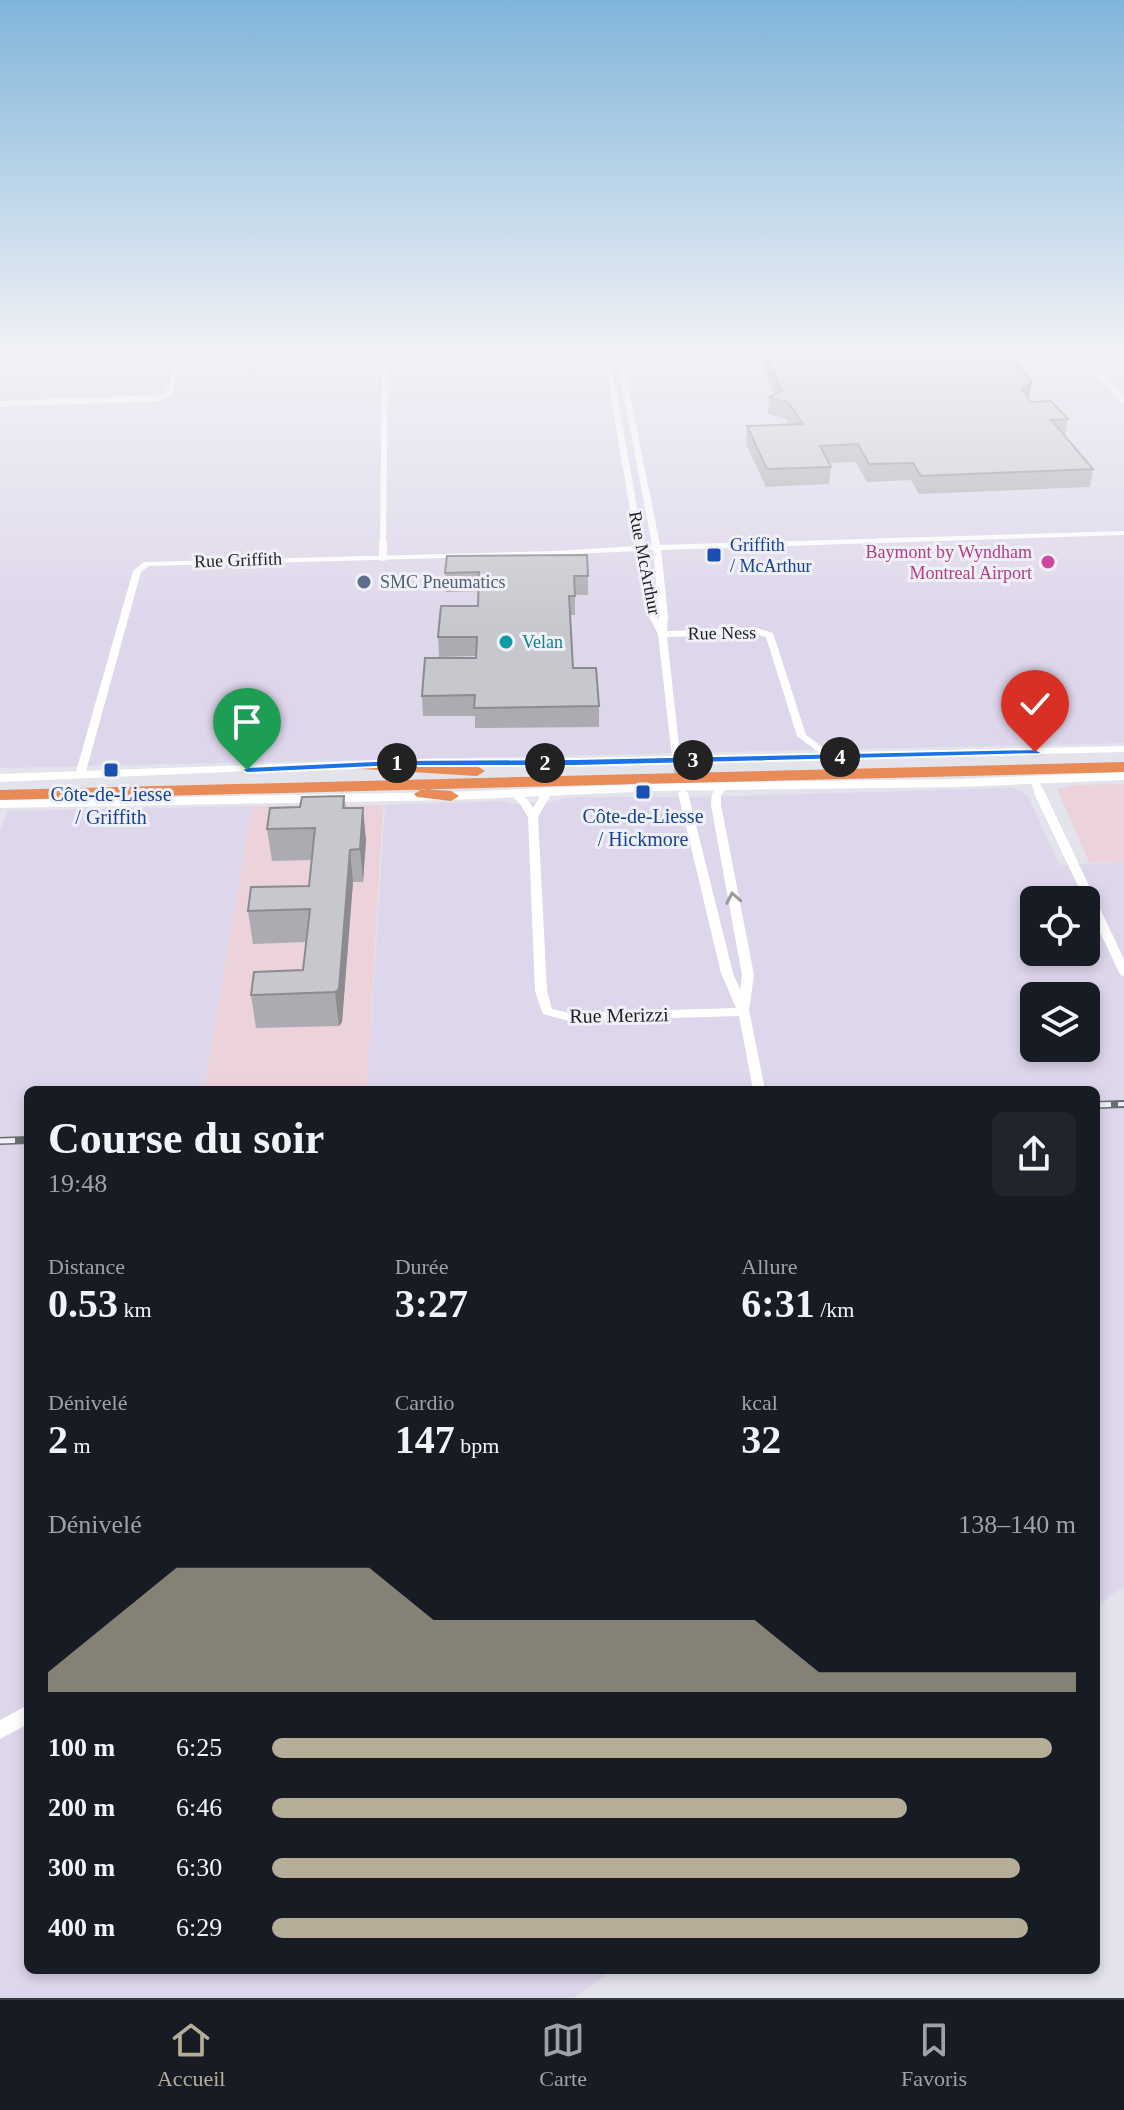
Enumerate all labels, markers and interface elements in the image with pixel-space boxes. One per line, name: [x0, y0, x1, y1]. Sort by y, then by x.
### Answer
street label: Rue McArthur: [625, 509, 665, 617]
place label: Griffith / McArthur: [730, 535, 811, 576]
place label: Baymont by Wyndham Montreal Airport: [865, 542, 1032, 583]
marker: Griffith / McArthur: [705, 546, 723, 564]
street label: Rue Griffith: [194, 548, 282, 572]
marker: Baymont by Wyndham Montreal Airport: [1039, 553, 1057, 571]
place label: SMC Pneumatics: [380, 572, 506, 592]
marker: SMC Pneumatics: [355, 573, 373, 591]
street label: Rue Ness: [688, 622, 756, 644]
place label: Velan: [522, 632, 563, 652]
marker: Velan: [497, 633, 515, 651]
pin: [1001, 670, 1069, 752]
icon: check: [1013, 682, 1057, 726]
pin: [213, 688, 281, 770]
icon: arrive: [225, 700, 269, 744]
pin: 4: [820, 737, 860, 777]
pin: 3: [673, 740, 713, 780]
pin: 1: [377, 743, 417, 783]
pin: 2: [525, 743, 565, 783]
text: 4: [835, 744, 846, 769]
text: 3: [688, 747, 699, 772]
text: 1: [392, 750, 403, 775]
text: 2: [540, 750, 551, 775]
marker: Côte-de-Liesse / Griffith: [102, 761, 120, 779]
place label: Côte-de-Liesse / Griffith: [50, 783, 172, 828]
marker: Côte-de-Liesse / Hickmore: [634, 783, 652, 801]
place label: Côte-de-Liesse / Hickmore: [582, 805, 704, 850]
map controls: [1020, 886, 1100, 1062]
button: locate: [1020, 886, 1100, 966]
one-way arrow: [726, 891, 743, 905]
button: layers: [1020, 982, 1100, 1062]
street label: Rue Merizzi: [569, 1003, 669, 1027]
button: share: [992, 1112, 1076, 1196]
text: Course du soir: [48, 1114, 324, 1163]
text: 19:48: [48, 1169, 107, 1198]
text: Distance: [48, 1254, 125, 1279]
text: Durée: [395, 1254, 448, 1279]
text: Allure: [741, 1254, 798, 1279]
text: 0.53: [48, 1281, 118, 1326]
text: 3:27: [395, 1281, 468, 1326]
text: 6:31: [741, 1281, 815, 1326]
text: km: [118, 1297, 152, 1322]
text: /km: [815, 1297, 854, 1322]
text: Dénivelé: [48, 1390, 127, 1415]
text: Cardio: [395, 1390, 455, 1415]
text: kcal: [741, 1390, 778, 1415]
text: 2: [48, 1417, 68, 1462]
text: 147: [395, 1417, 455, 1462]
text: 32: [741, 1417, 781, 1462]
text: m: [68, 1433, 91, 1458]
text: bpm: [455, 1433, 499, 1458]
text: Dénivelé: [48, 1510, 142, 1539]
text: 138–140 m: [958, 1510, 1076, 1539]
text: 100 m: [48, 1733, 115, 1762]
text: 6:25: [176, 1733, 222, 1762]
text: 200 m: [48, 1793, 115, 1822]
text: 6:46: [176, 1793, 222, 1822]
text: 300 m: [48, 1853, 115, 1882]
text: 6:30: [176, 1853, 222, 1882]
text: 400 m: [48, 1913, 115, 1942]
text: 6:29: [176, 1913, 222, 1942]
tab: Accueil: [157, 2018, 225, 2092]
tab: Carte: [539, 2018, 587, 2092]
tab: Favoris: [901, 2018, 967, 2092]

